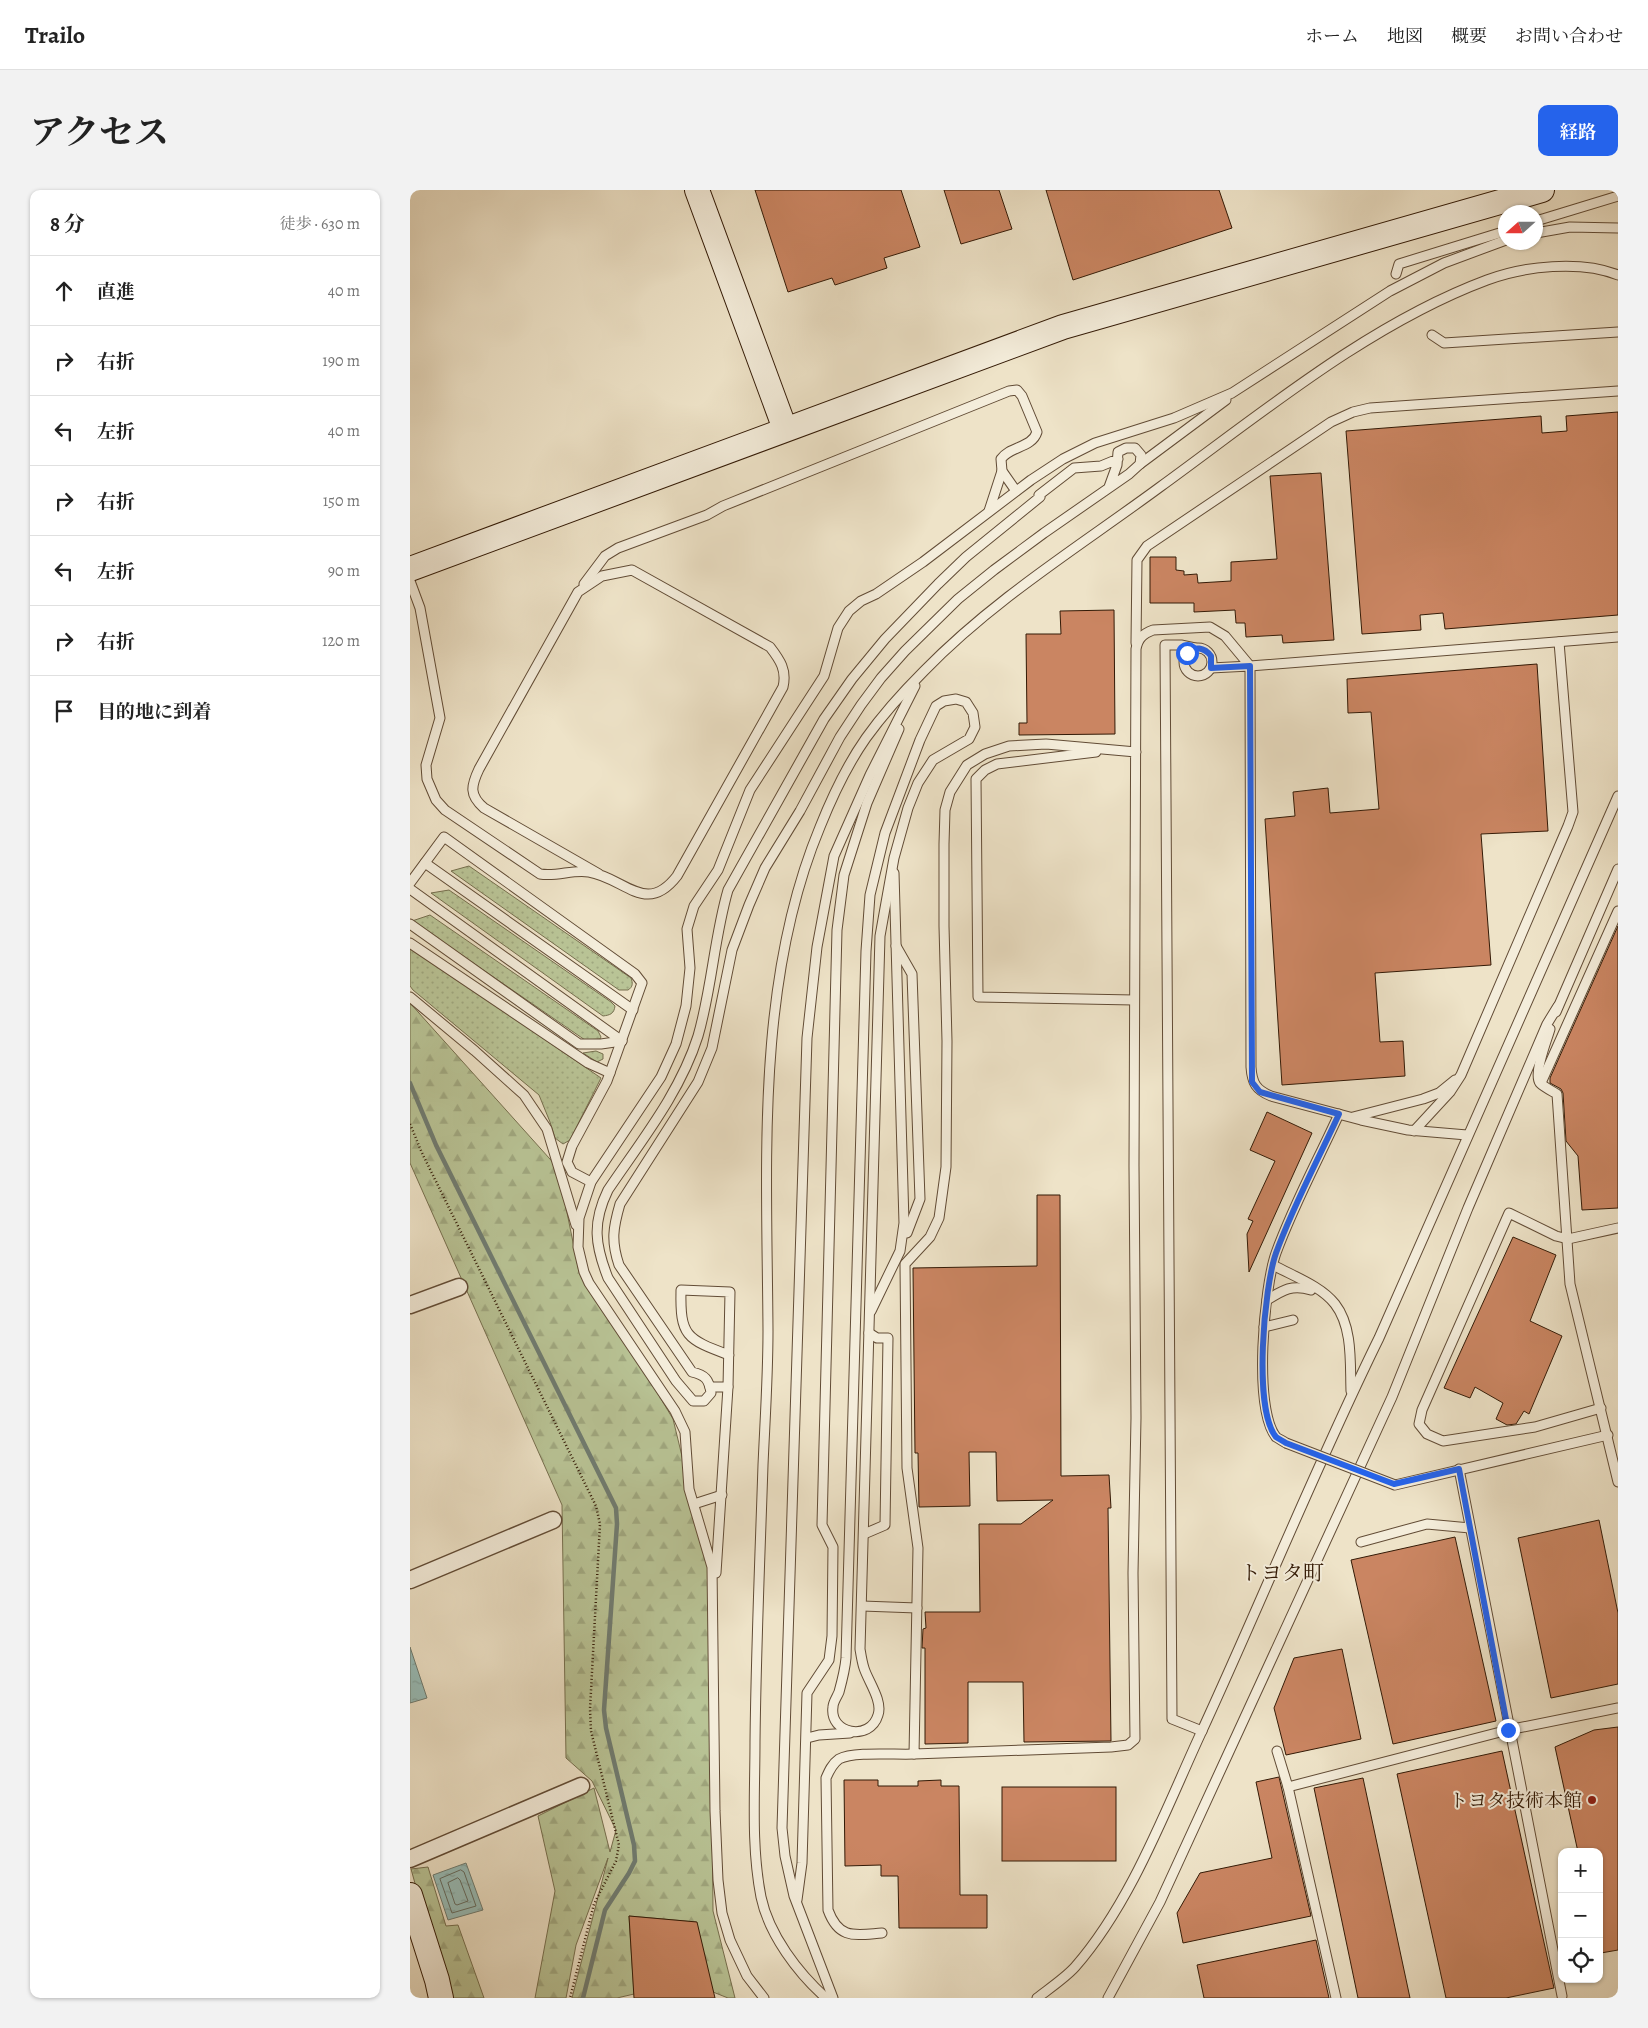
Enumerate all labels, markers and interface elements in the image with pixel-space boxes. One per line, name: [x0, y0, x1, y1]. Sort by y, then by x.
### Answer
text: Trailo: [25, 19, 85, 51]
text: ホーム: [1305, 24, 1359, 48]
text: 地図: [1387, 24, 1423, 48]
text: 概要: [1451, 24, 1487, 48]
text: お問い合わせ: [1515, 24, 1623, 48]
button: 経路: [1538, 105, 1618, 156]
text: アクセス: [30, 108, 169, 156]
north arrow: [1498, 205, 1543, 250]
text: 8 分: [50, 210, 85, 238]
text: 徒歩 · 630 m: [279, 213, 360, 235]
icon: ahead: [50, 277, 78, 305]
text: 直進: [97, 279, 135, 305]
text: 40 m: [328, 280, 360, 302]
icon: right: [50, 347, 78, 375]
text: 右折: [97, 349, 135, 375]
text: 190 m: [322, 350, 360, 372]
icon: left: [50, 417, 78, 445]
text: 左折: [97, 419, 135, 445]
text: 40 m: [328, 420, 360, 442]
icon: right: [50, 487, 78, 515]
text: 右折: [97, 489, 135, 515]
text: 150 m: [323, 490, 360, 512]
icon: left: [50, 557, 78, 585]
text: 左折: [97, 559, 135, 585]
text: 90 m: [328, 560, 360, 582]
icon: right: [50, 627, 78, 655]
text: 右折: [97, 629, 135, 655]
text: 120 m: [322, 630, 360, 652]
route start: [1176, 642, 1199, 665]
icon: arrive: [50, 697, 78, 725]
text: 目的地に到着: [97, 699, 211, 725]
district label: トヨタ町: [1240, 1559, 1324, 1587]
route end: [1497, 1719, 1520, 1742]
place label: トヨタ技術本館: [1449, 1788, 1582, 1814]
marker: トヨタ技術本館: [1586, 1794, 1598, 1806]
map controls: [1558, 1848, 1603, 1983]
button: +: [1558, 1848, 1603, 1893]
button: −: [1558, 1893, 1603, 1938]
button: locate: [1558, 1938, 1603, 1983]

